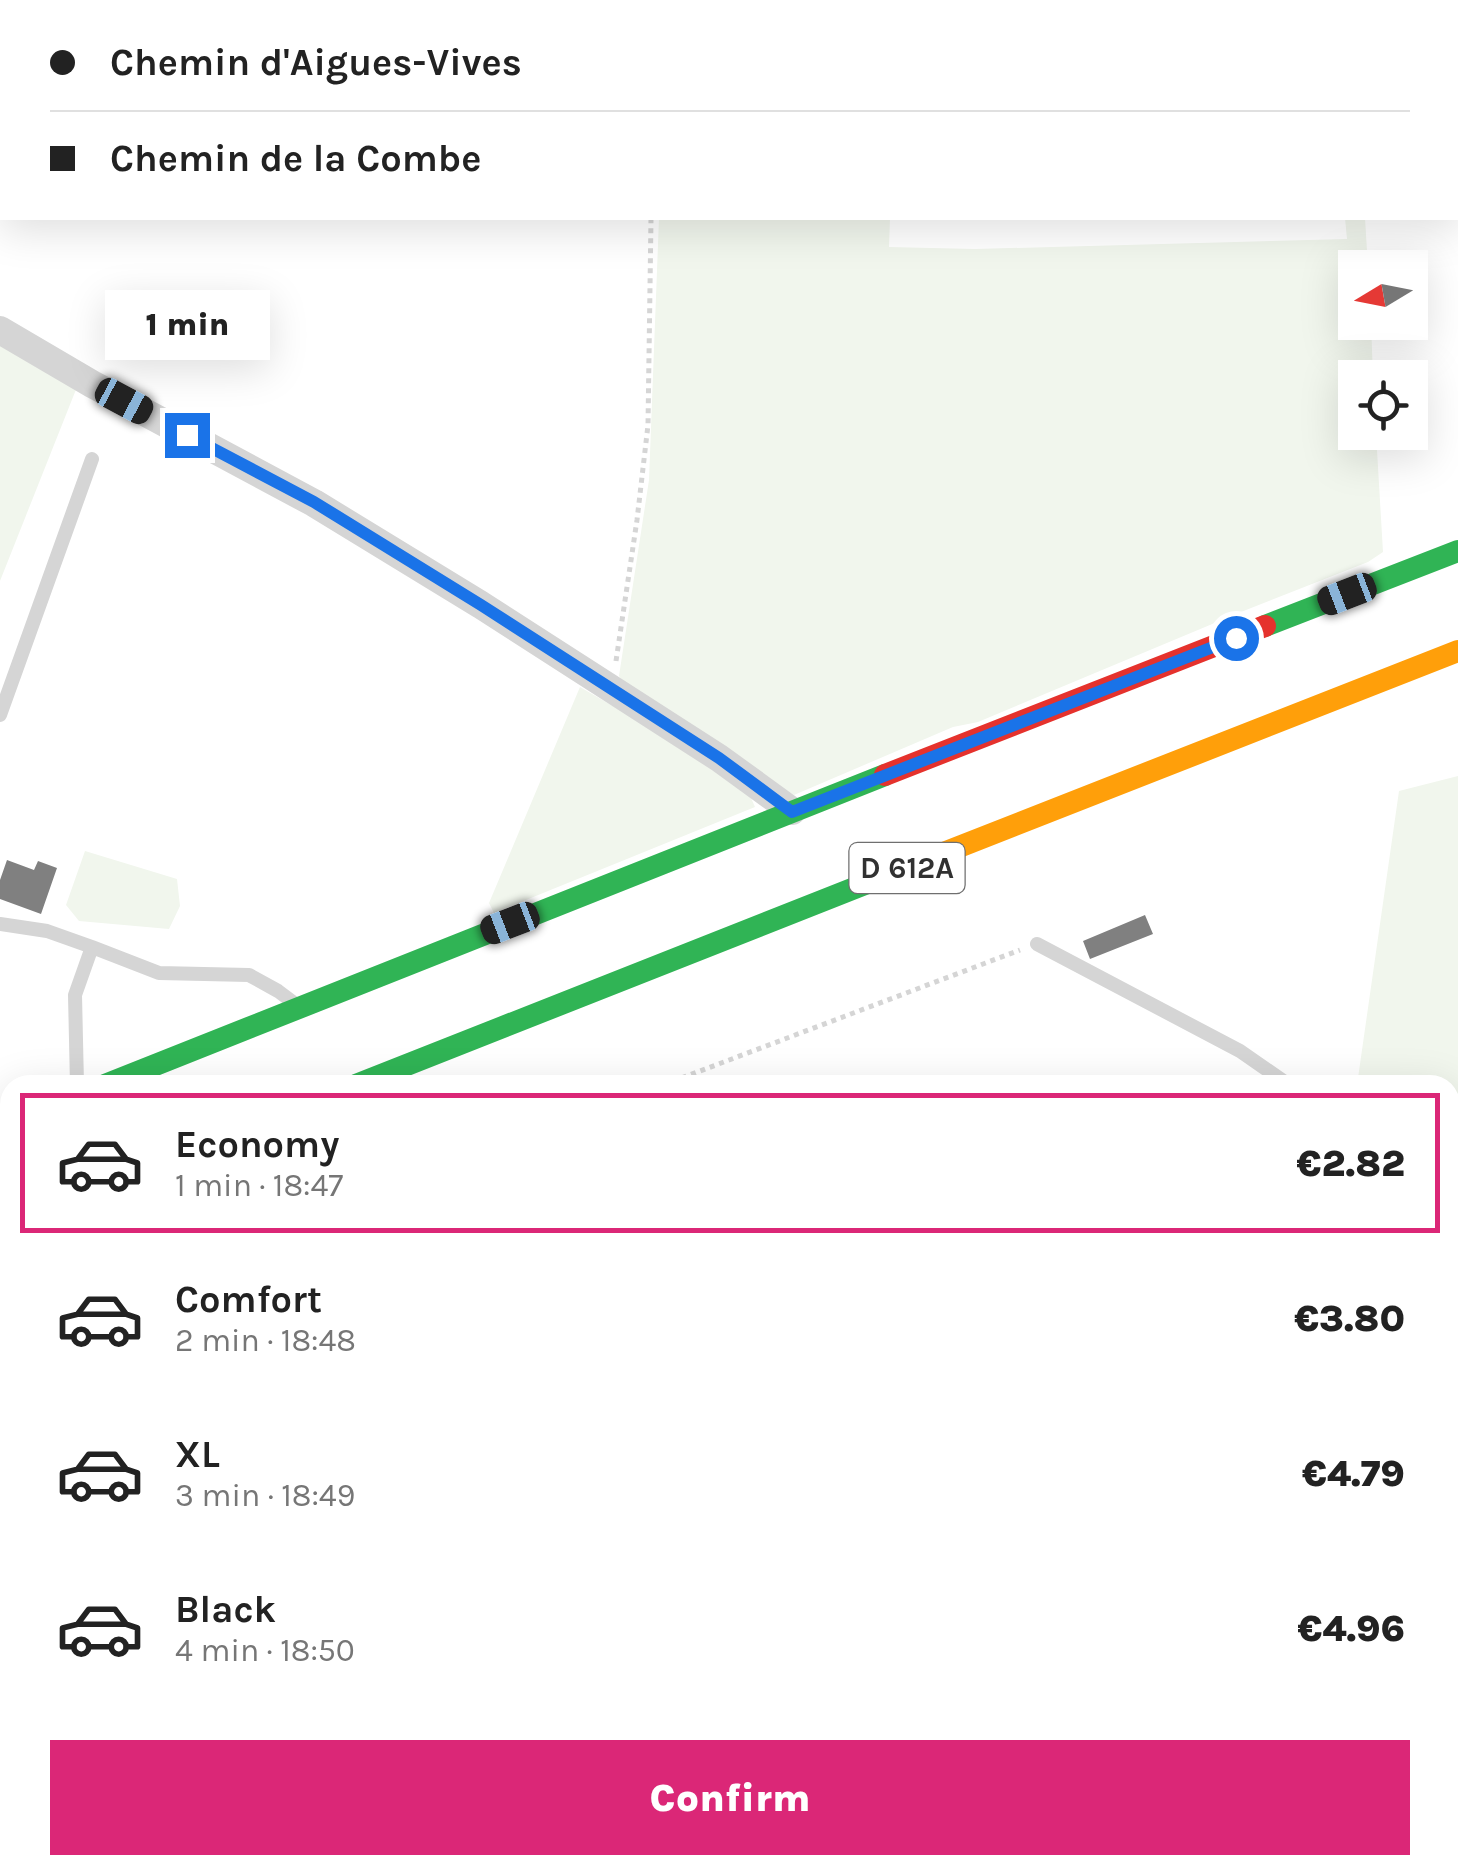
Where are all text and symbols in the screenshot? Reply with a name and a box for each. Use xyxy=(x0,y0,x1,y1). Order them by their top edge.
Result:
text: Chemin d'Aigues-Vives xyxy=(110,40,522,85)
text: Chemin de la Combe xyxy=(110,136,481,181)
north arrow xyxy=(1338,250,1428,340)
map controls xyxy=(1338,250,1428,450)
callout: 1 min xyxy=(104,290,270,360)
text: 1 min xyxy=(146,306,229,343)
button: locate xyxy=(1338,360,1428,450)
car xyxy=(90,374,158,428)
route end xyxy=(165,413,210,458)
car xyxy=(1314,569,1380,619)
route start xyxy=(1214,616,1259,661)
road number: D 612A xyxy=(850,843,964,893)
car xyxy=(477,898,543,948)
icon: car xyxy=(55,1118,145,1208)
text: Economy xyxy=(175,1122,339,1167)
text: €2.82 xyxy=(1297,1141,1405,1186)
text: 1 min · 18:47 xyxy=(175,1167,343,1204)
icon: car xyxy=(55,1273,145,1363)
text: Comfort xyxy=(175,1277,322,1322)
text: €3.80 xyxy=(1294,1296,1405,1341)
text: 2 min · 18:48 xyxy=(175,1322,356,1359)
icon: car xyxy=(55,1428,145,1518)
text: XL xyxy=(175,1432,220,1477)
text: €4.79 xyxy=(1302,1451,1405,1496)
text: 3 min · 18:49 xyxy=(175,1477,355,1514)
icon: car xyxy=(55,1583,145,1673)
text: Black xyxy=(175,1587,276,1632)
text: €4.96 xyxy=(1298,1606,1405,1651)
text: 4 min · 18:50 xyxy=(175,1632,355,1669)
button: Confirm xyxy=(50,1740,1410,1855)

